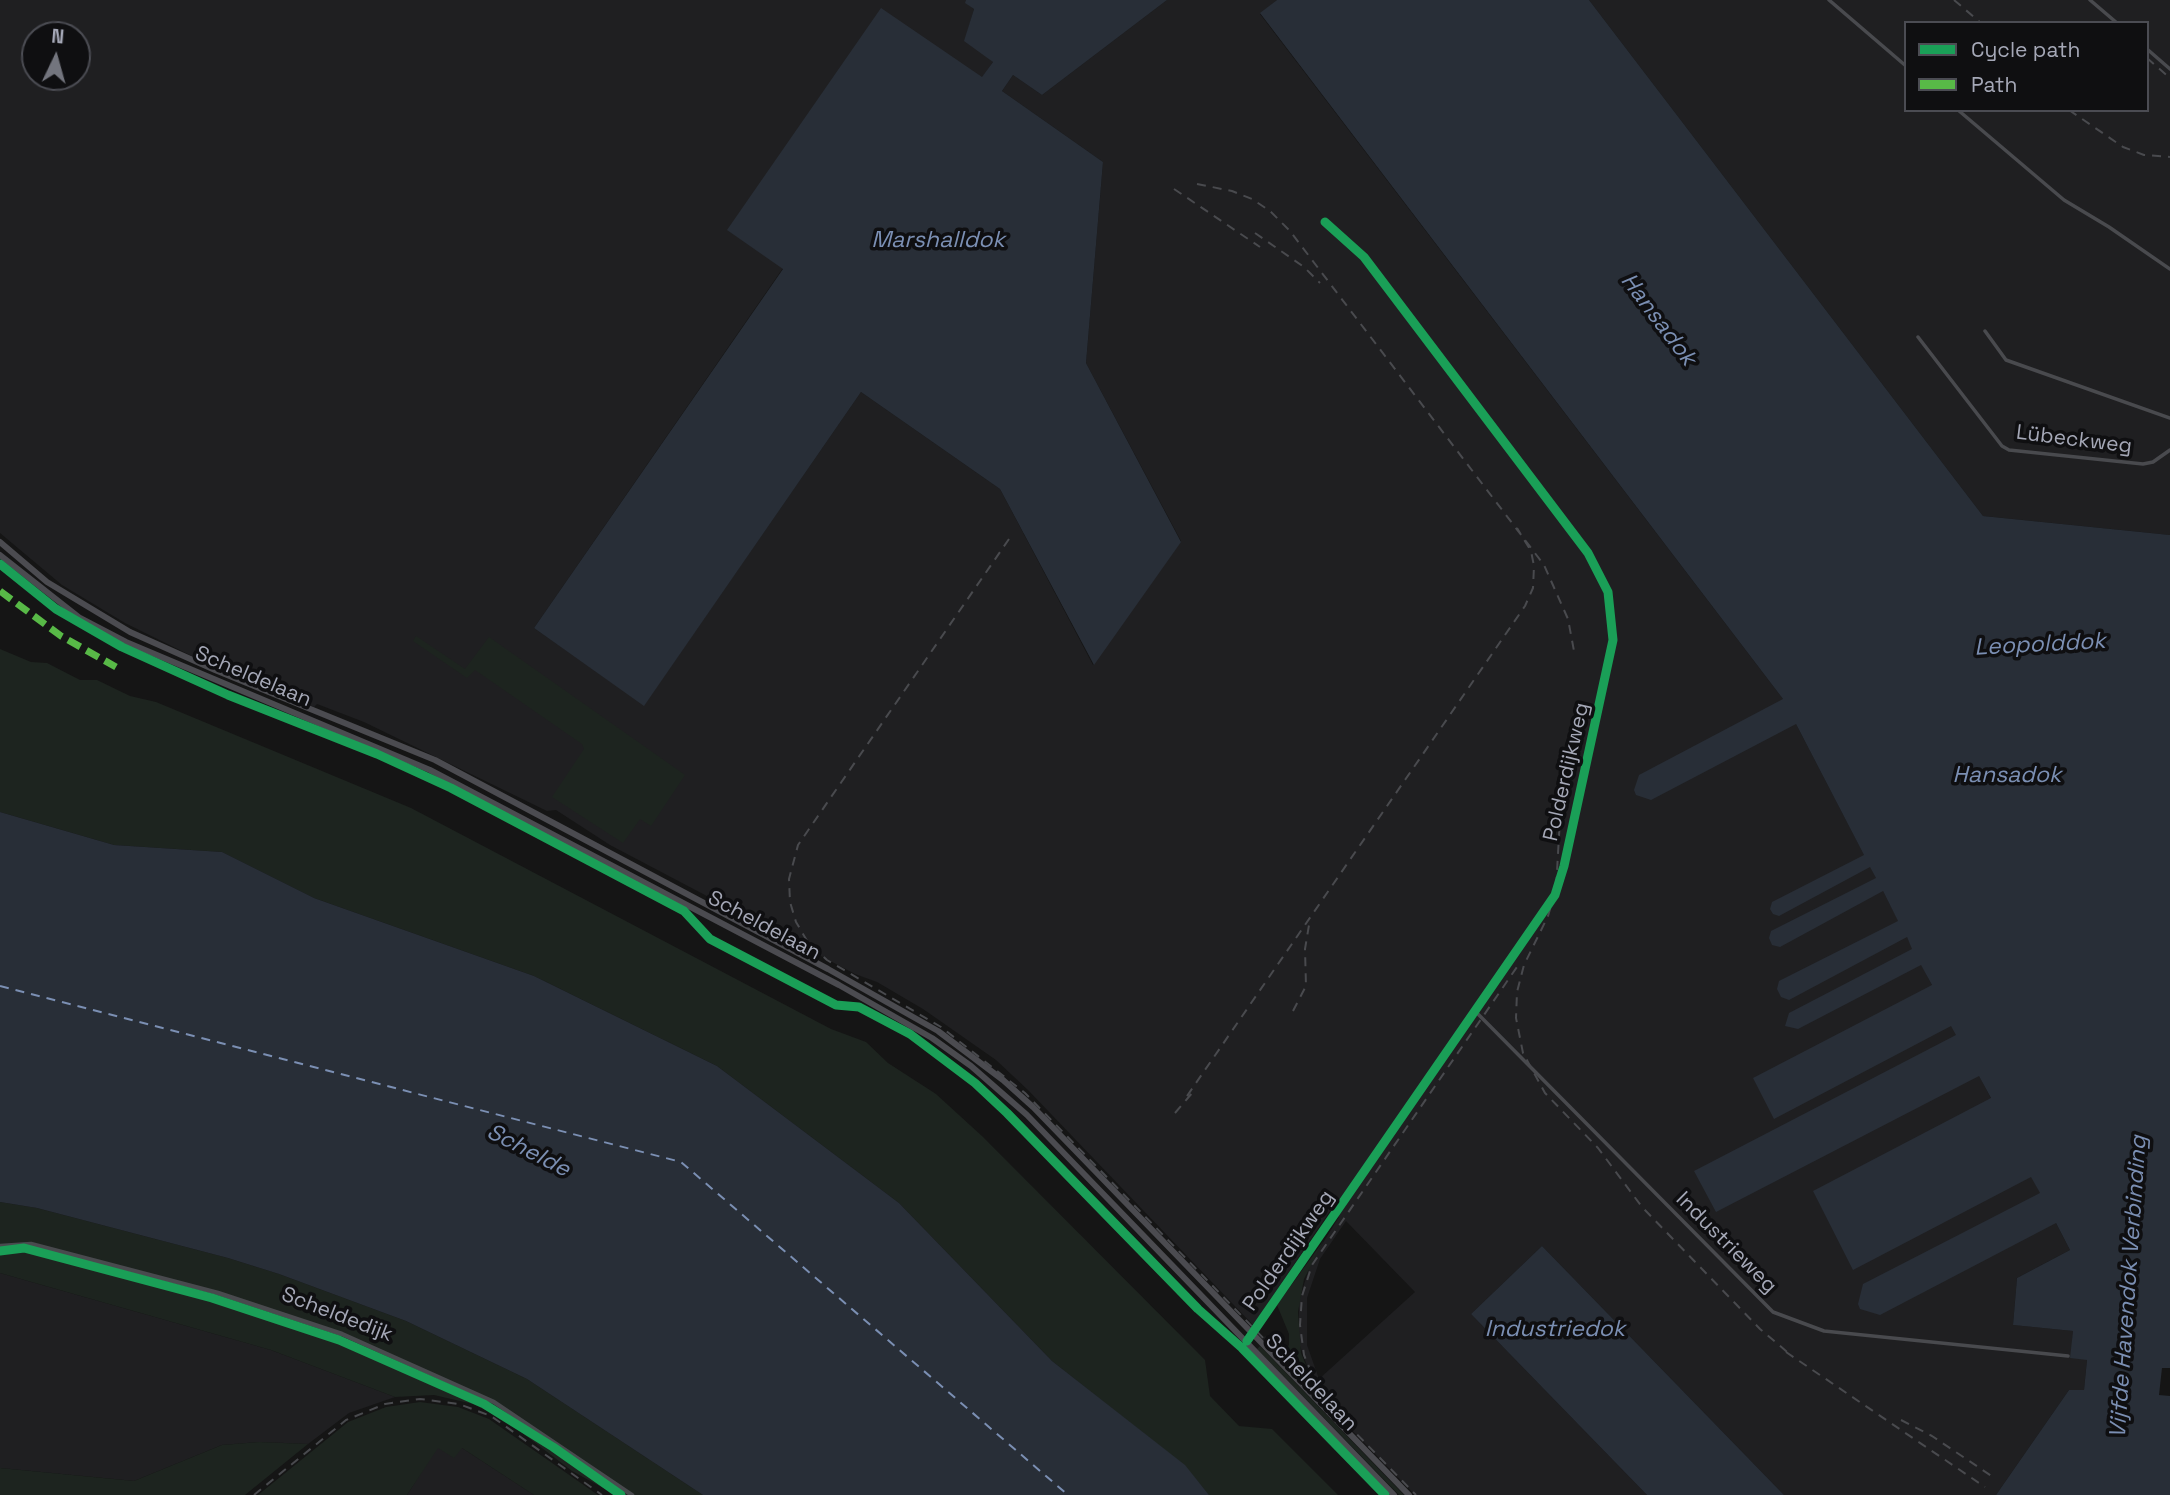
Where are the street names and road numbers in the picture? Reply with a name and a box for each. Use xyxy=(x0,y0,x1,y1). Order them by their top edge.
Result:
street label: Lübeckweg xyxy=(2015,420,2133,460)
street label: Scheldelaan xyxy=(191,641,315,713)
street label: Polderdijkweg xyxy=(1539,700,1595,844)
street label: Scheldelaan xyxy=(703,886,825,966)
street label: Polderdijkweg xyxy=(1238,1186,1340,1316)
street label: Industrieweg xyxy=(1670,1187,1782,1299)
street label: Scheldedijk xyxy=(278,1282,396,1348)
street label: Scheldelaan xyxy=(1259,1329,1363,1437)

